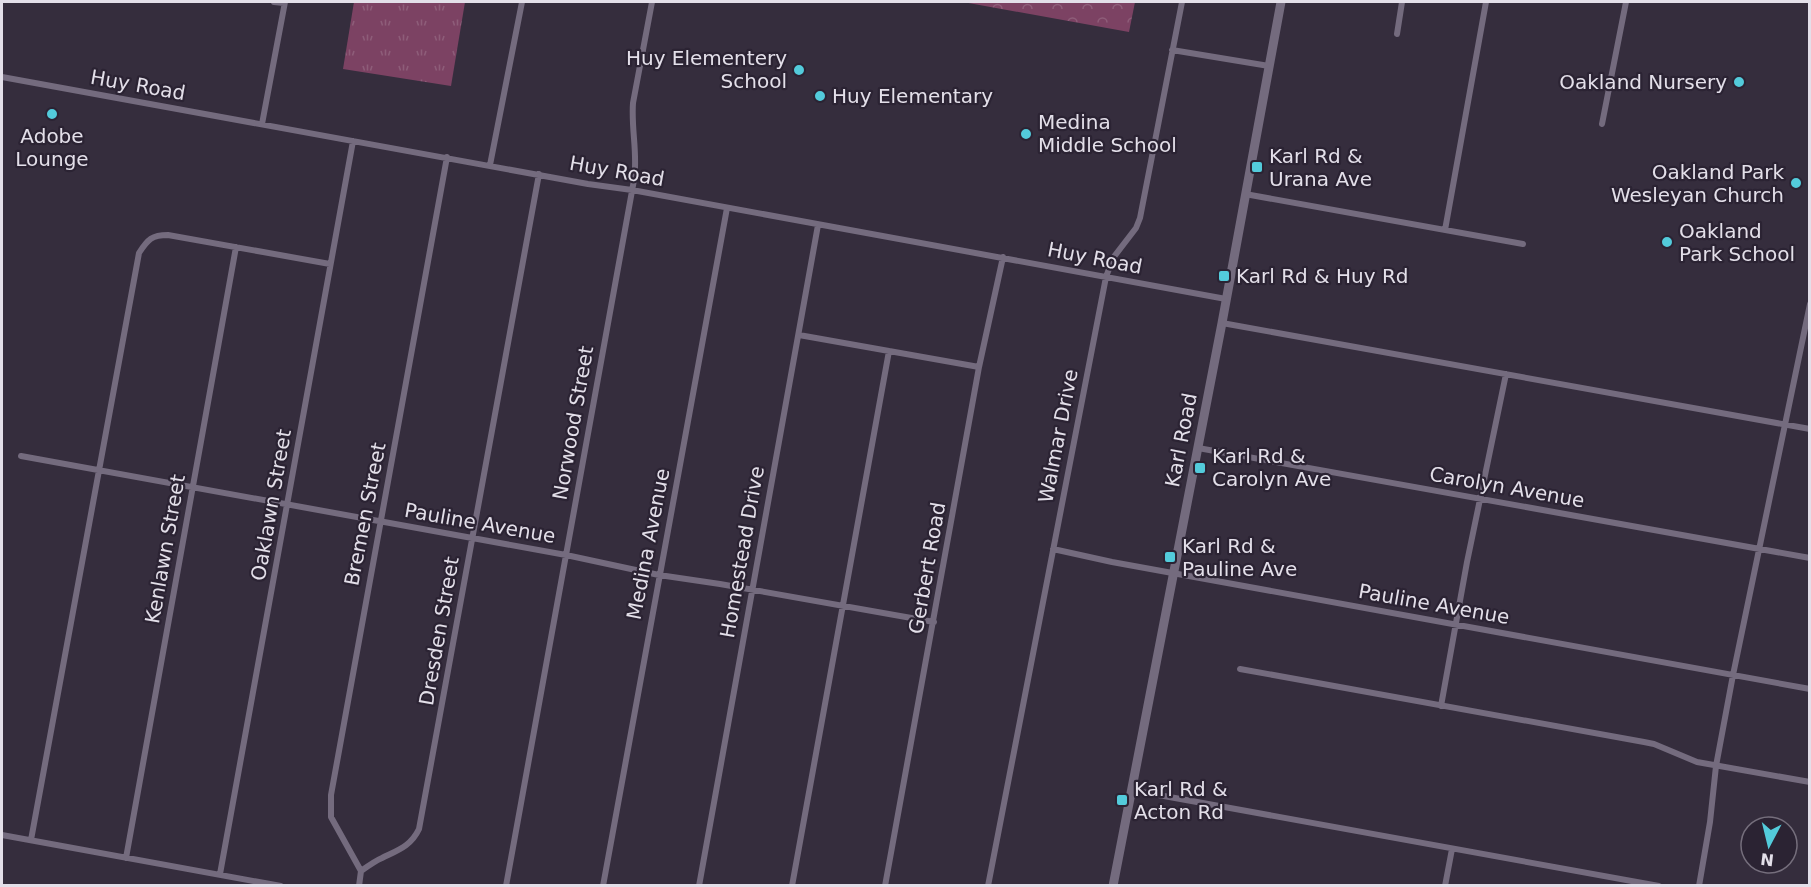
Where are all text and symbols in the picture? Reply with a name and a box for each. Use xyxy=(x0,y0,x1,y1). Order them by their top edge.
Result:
place label: Huy Elementery School xyxy=(626,46,787,93)
marker: Huy Elementery School xyxy=(792,63,806,77)
street label: Huy Road xyxy=(89,65,187,105)
place label: Oakland Nursery xyxy=(1559,70,1727,94)
marker: Oakland Nursery xyxy=(1732,75,1746,89)
place label: Huy Elementary xyxy=(832,84,993,108)
marker: Huy Elementary xyxy=(813,89,827,103)
marker: Adobe Lounge xyxy=(45,107,59,121)
place label: Medina Middle School xyxy=(1038,110,1177,157)
place label: Adobe Lounge xyxy=(15,124,89,171)
marker: Medina Middle School xyxy=(1019,127,1033,141)
place label: Karl Rd & Urana Ave xyxy=(1269,144,1372,191)
street label: Huy Road xyxy=(568,151,666,191)
marker: Karl Rd & Urana Ave xyxy=(1250,160,1264,174)
place label: Oakland Park Wesleyan Church xyxy=(1611,160,1784,207)
marker: Oakland Park Wesleyan Church xyxy=(1789,176,1803,190)
place label: Oakland Park School xyxy=(1679,219,1795,266)
marker: Oakland Park School xyxy=(1660,235,1674,249)
street label: Huy Road xyxy=(1046,237,1144,279)
place label: Karl Rd & Huy Rd xyxy=(1236,264,1409,288)
marker: Karl Rd & Huy Rd xyxy=(1217,269,1231,283)
street label: Norwood Street xyxy=(548,344,598,502)
street label: Walmar Drive xyxy=(1033,367,1083,505)
street label: Karl Road xyxy=(1160,391,1202,489)
street label: Oaklawn Street xyxy=(246,427,296,583)
street label: Bremen Street xyxy=(339,440,391,588)
place label: Karl Rd & Carolyn Ave xyxy=(1212,444,1331,491)
marker: Karl Rd & Carolyn Ave xyxy=(1193,461,1207,475)
street label: Carolyn Avenue xyxy=(1428,462,1586,512)
street label: Homestead Drive xyxy=(715,464,769,640)
street label: Medina Avenue xyxy=(622,466,674,622)
street label: Kenlawn Street xyxy=(140,472,190,625)
street label: Pauline Avenue xyxy=(403,498,557,548)
street label: Gerbert Road xyxy=(904,500,950,636)
place label: Karl Rd & Pauline Ave xyxy=(1182,534,1297,581)
marker: Karl Rd & Pauline Ave xyxy=(1163,550,1177,564)
street label: Dresden Street xyxy=(414,555,464,707)
street label: Pauline Avenue xyxy=(1357,579,1511,629)
place label: Karl Rd & Acton Rd xyxy=(1134,777,1228,824)
marker: Karl Rd & Acton Rd xyxy=(1115,793,1129,807)
north arrow xyxy=(1739,815,1799,875)
text: N xyxy=(1759,849,1775,870)

